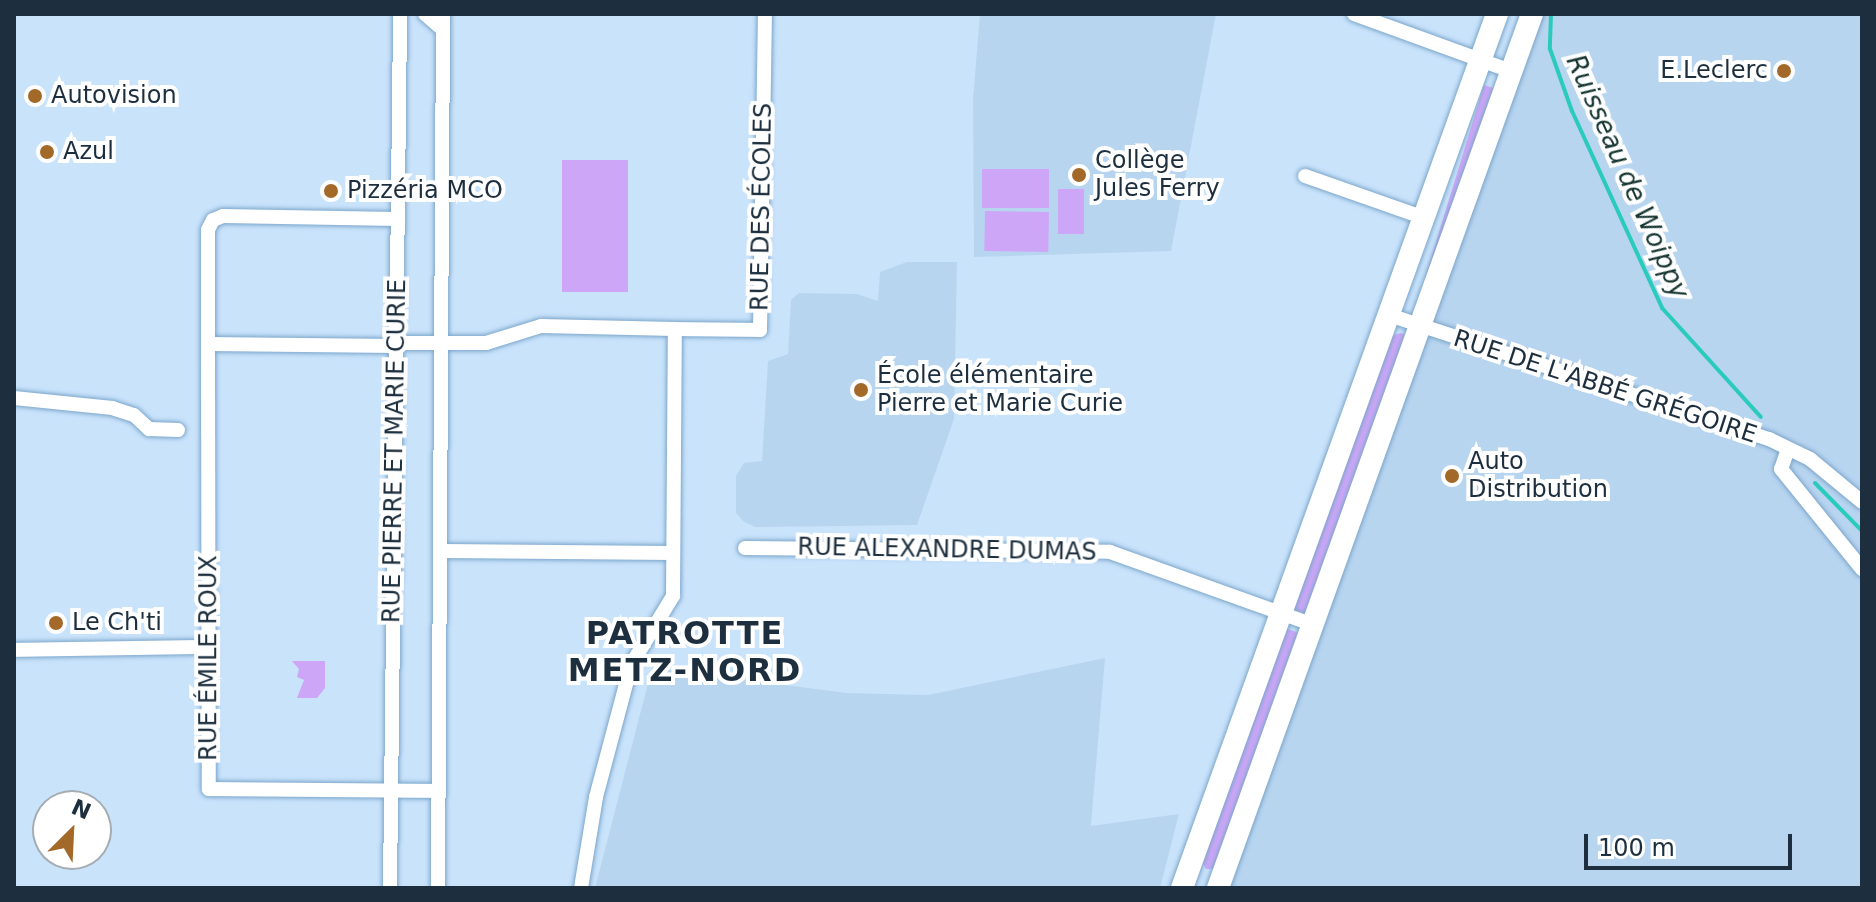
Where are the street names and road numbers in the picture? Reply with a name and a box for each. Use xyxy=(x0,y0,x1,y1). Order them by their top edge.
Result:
street label: RUE DES ÉCOLES xyxy=(746,103,778,311)
street label: RUE PIERRE ET MARIE CURIE xyxy=(378,279,412,623)
street label: RUE DE L'ABBÉ GRÉGOIRE xyxy=(1450,324,1760,450)
street label: RUE ALEXANDRE DUMAS xyxy=(797,533,1097,567)
street label: RUE ÉMILE ROUX xyxy=(195,555,223,761)

